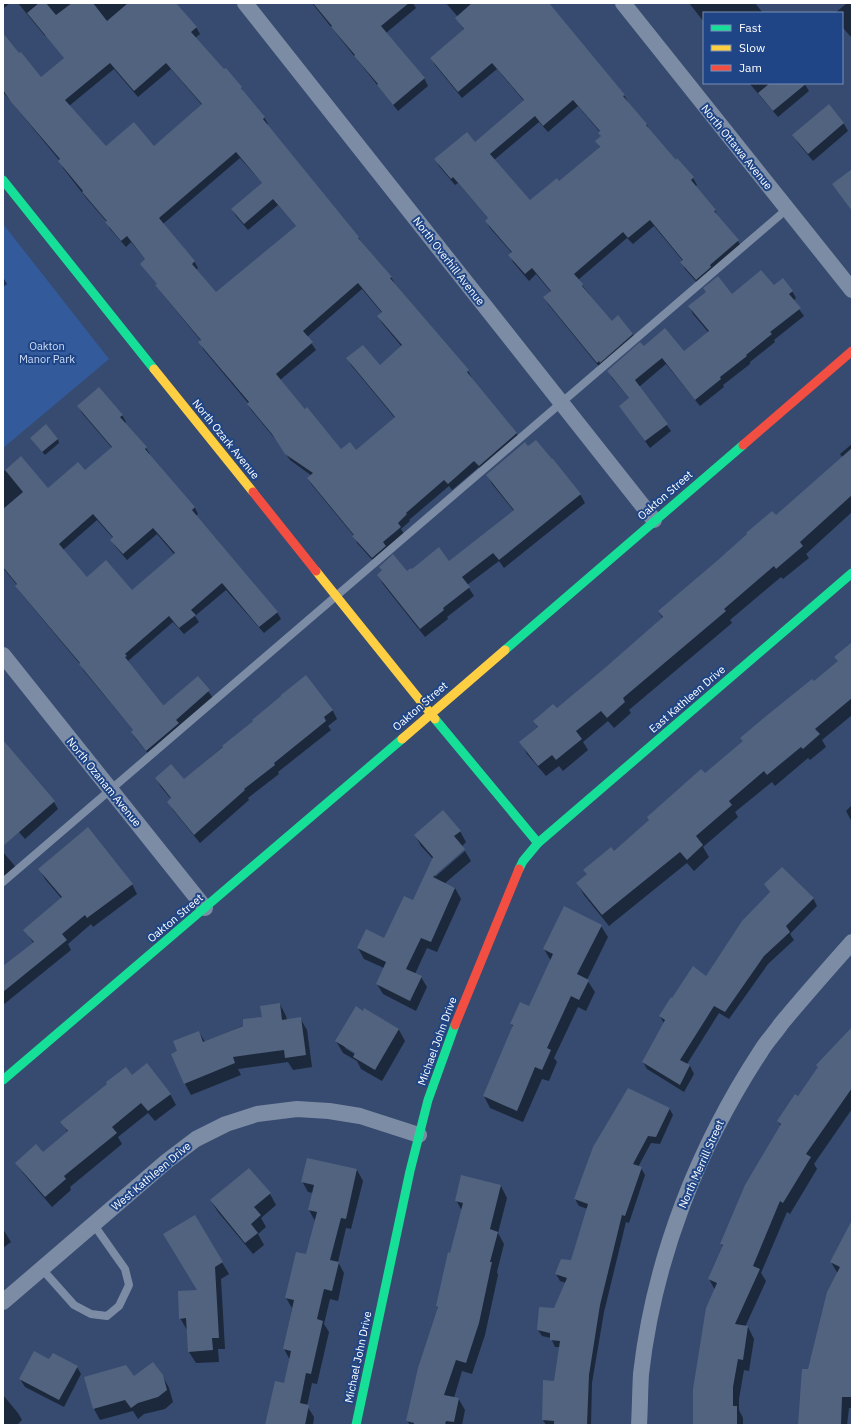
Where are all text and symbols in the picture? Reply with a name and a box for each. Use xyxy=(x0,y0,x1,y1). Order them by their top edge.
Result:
legend xyxy=(703,12,843,84)
text: Fast xyxy=(739,20,762,35)
text: Slow xyxy=(739,40,765,55)
text: Jam xyxy=(739,60,762,75)
street label: North Ottawa Avenue xyxy=(698,102,776,192)
street label: North Overhill Avenue xyxy=(410,214,488,308)
park label: Oakton Manor Park xyxy=(19,339,75,366)
street label: North Ozark Avenue xyxy=(190,396,262,482)
street label: Oakton Street xyxy=(635,467,695,523)
street label: East Kathleen Drive xyxy=(646,662,728,736)
street label: Oakton Street xyxy=(390,678,450,734)
street label: North Ozanam Avenue xyxy=(64,735,144,829)
street label: Oakton Street xyxy=(144,891,206,945)
street label: Michael John Drive xyxy=(414,995,460,1087)
street label: North Merrill Street xyxy=(675,1118,727,1210)
street label: West Kathleen Drive xyxy=(108,1139,194,1213)
street label: Michael John Drive xyxy=(341,1310,375,1404)

